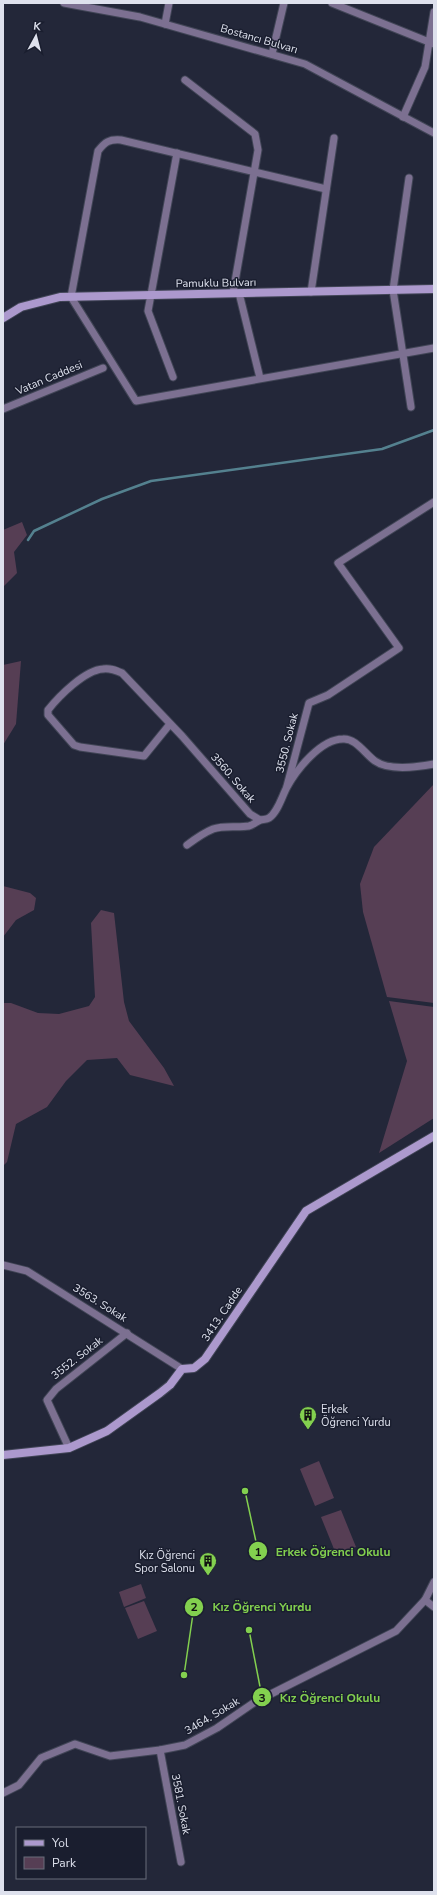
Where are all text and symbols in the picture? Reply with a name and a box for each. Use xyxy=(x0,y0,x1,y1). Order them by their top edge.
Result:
north arrow xyxy=(16,16,56,56)
text: K xyxy=(33,19,42,35)
street label: Bostancı Bulvarı xyxy=(219,21,299,57)
street label: Pamuklu Bulvarı xyxy=(176,275,256,291)
street label: Vatan Caddesi xyxy=(12,357,85,399)
street label: 3550. Sokak xyxy=(272,711,302,775)
street label: 3560. Sokak xyxy=(207,750,259,806)
street label: 3563. Sokak xyxy=(70,1280,130,1326)
street label: 3413. Cadde xyxy=(198,1283,246,1345)
street label: 3552. Sokak xyxy=(48,1333,106,1383)
place label: Erkek Öğrenci Yurdu xyxy=(321,1402,391,1430)
building icon: Erkek Öğrenci Yurdu xyxy=(298,1405,318,1430)
callout: Erkek Öğrenci Okulu xyxy=(248,1539,398,1563)
text: 1 xyxy=(254,1544,262,1560)
text: Erkek Öğrenci Okulu xyxy=(276,1544,390,1560)
place label: Kız Öğrenci Spor Salonu xyxy=(135,1548,195,1576)
building icon: Kız Öğrenci Spor Salonu xyxy=(198,1551,218,1576)
callout: Kız Öğrenci Yurdu xyxy=(184,1595,319,1619)
text: 2 xyxy=(190,1599,198,1615)
text: Kız Öğrenci Yurdu xyxy=(213,1599,312,1615)
callout: Kız Öğrenci Okulu xyxy=(252,1685,388,1709)
text: 3 xyxy=(258,1690,266,1706)
text: Kız Öğrenci Okulu xyxy=(280,1690,380,1706)
street label: 3464. Sokak xyxy=(182,1694,243,1738)
street label: 3581. Sokak xyxy=(168,1772,194,1836)
legend xyxy=(16,1827,146,1879)
text: Yol xyxy=(51,1835,69,1851)
text: Park xyxy=(52,1855,77,1871)

